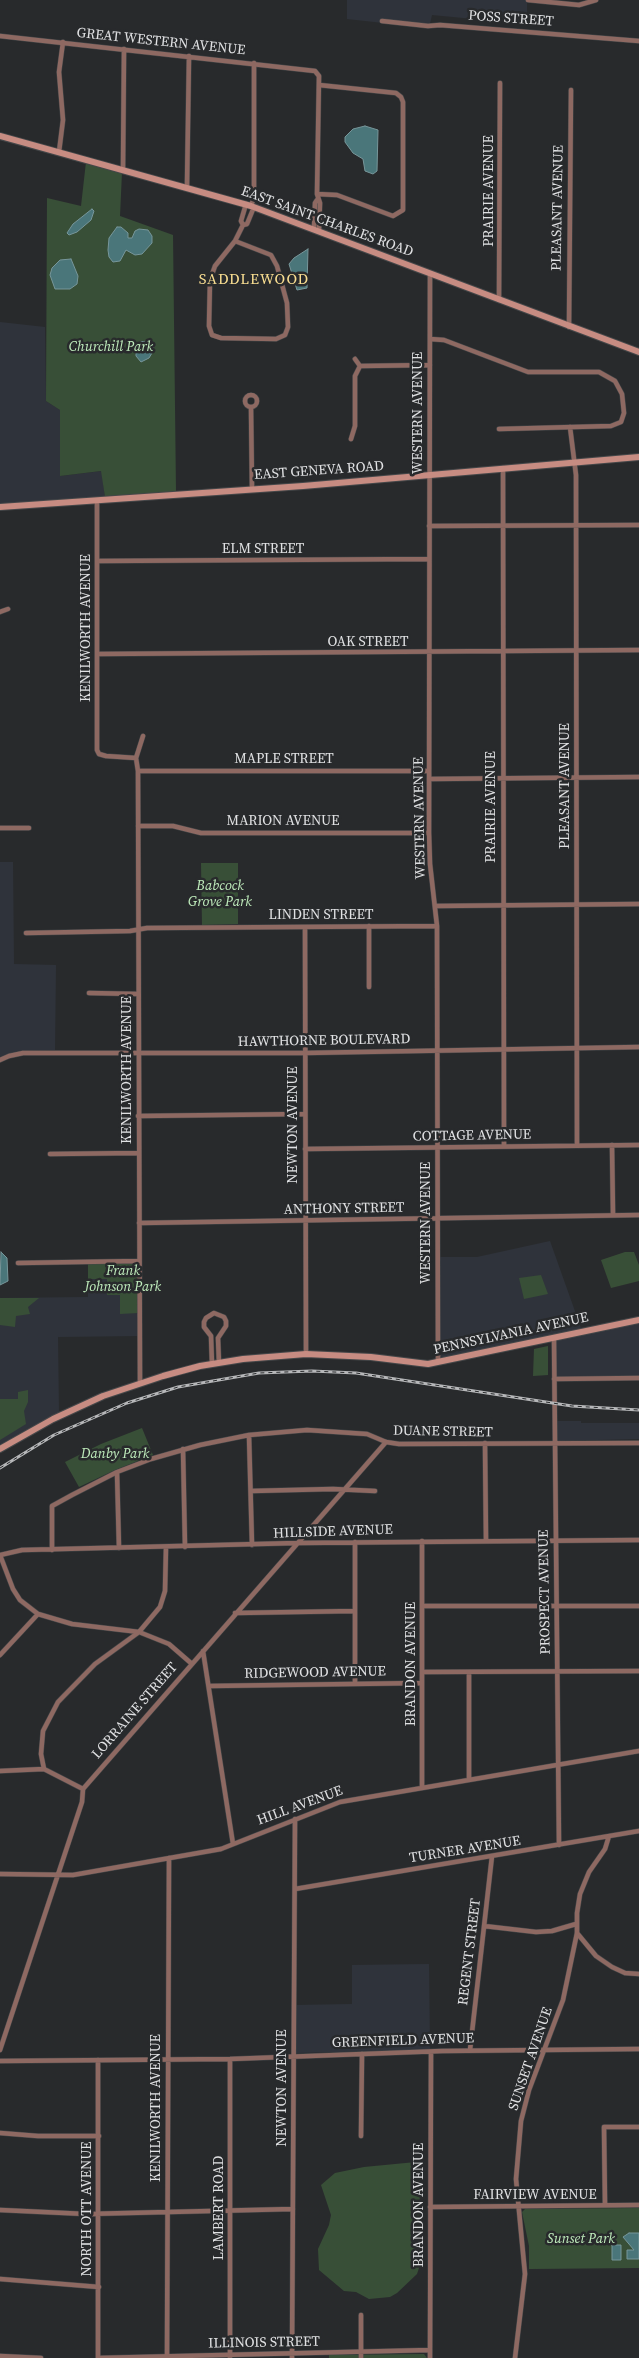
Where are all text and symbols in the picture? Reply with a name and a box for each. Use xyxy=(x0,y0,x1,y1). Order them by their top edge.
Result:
street label: POSS STREET xyxy=(468,8,554,30)
street label: GREAT WESTERN AVENUE xyxy=(76,25,246,59)
street label: PRAIRIE AVENUE xyxy=(481,135,497,247)
street label: PLEASANT AVENUE xyxy=(549,145,567,271)
street label: EAST SAINT CHARLES ROAD xyxy=(239,183,415,261)
district label: SADDLEWOOD xyxy=(197,271,311,289)
park label: Churchill Park xyxy=(69,339,153,355)
street label: WESTERN AVENUE xyxy=(410,352,426,474)
street label: EAST GENEVA ROAD xyxy=(253,458,385,484)
street label: ELM STREET xyxy=(222,541,304,557)
street label: KENILWORTH AVENUE xyxy=(78,554,94,702)
street label: OAK STREET xyxy=(327,634,409,650)
street label: PLEASANT AVENUE xyxy=(557,723,573,849)
street label: MAPLE STREET xyxy=(234,751,334,767)
street label: PRAIRIE AVENUE xyxy=(483,751,499,863)
street label: WESTERN AVENUE xyxy=(411,757,429,879)
street label: MARION AVENUE xyxy=(227,813,339,829)
park label: Babcock Grove Park xyxy=(188,878,252,910)
street label: LINDEN STREET xyxy=(269,907,373,923)
street label: KENILWORTH AVENUE xyxy=(119,996,135,1144)
street label: HAWTHORNE BOULEVARD xyxy=(238,1031,410,1051)
street label: NEWTON AVENUE xyxy=(285,1066,301,1184)
street label: COTTAGE AVENUE xyxy=(413,1127,531,1145)
street label: WESTERN AVENUE xyxy=(418,1162,434,1284)
street label: ANTHONY STREET xyxy=(284,1200,404,1218)
park label: Frank Johnson Park xyxy=(85,1263,161,1295)
street label: PENNSYLVANIA AVENUE xyxy=(432,1309,590,1359)
street label: DUANE STREET xyxy=(393,1423,493,1441)
park label: Danby Park xyxy=(81,1446,149,1462)
street label: HILLSIDE AVENUE xyxy=(273,1522,393,1542)
street label: PROSPECT AVENUE xyxy=(536,1529,554,1655)
street label: BRANDON AVENUE xyxy=(403,1602,419,1726)
street label: LORRAINE STREET xyxy=(89,1659,181,1763)
street label: RIDGEWOOD AVENUE xyxy=(244,1663,386,1683)
street label: HILL AVENUE xyxy=(255,1783,345,1829)
street label: TURNER AVENUE xyxy=(408,1833,522,1867)
street label: REGENT STREET xyxy=(455,1898,485,2006)
street label: SUNSET AVENUE xyxy=(505,2005,557,2113)
street label: NEWTON AVENUE xyxy=(274,2029,290,2147)
street label: GREENFIELD AVENUE xyxy=(332,2030,474,2052)
street label: KENILWORTH AVENUE xyxy=(148,2034,164,2182)
street label: NORTH OTT AVENUE xyxy=(79,2141,95,2277)
street label: BRANDON AVENUE xyxy=(411,2143,427,2267)
street label: LAMBERT ROAD xyxy=(211,2156,227,2260)
street label: FAIRVIEW AVENUE xyxy=(473,2187,597,2203)
park label: Sunset Park xyxy=(547,2231,615,2247)
street label: ILLINOIS STREET xyxy=(208,2334,320,2352)

